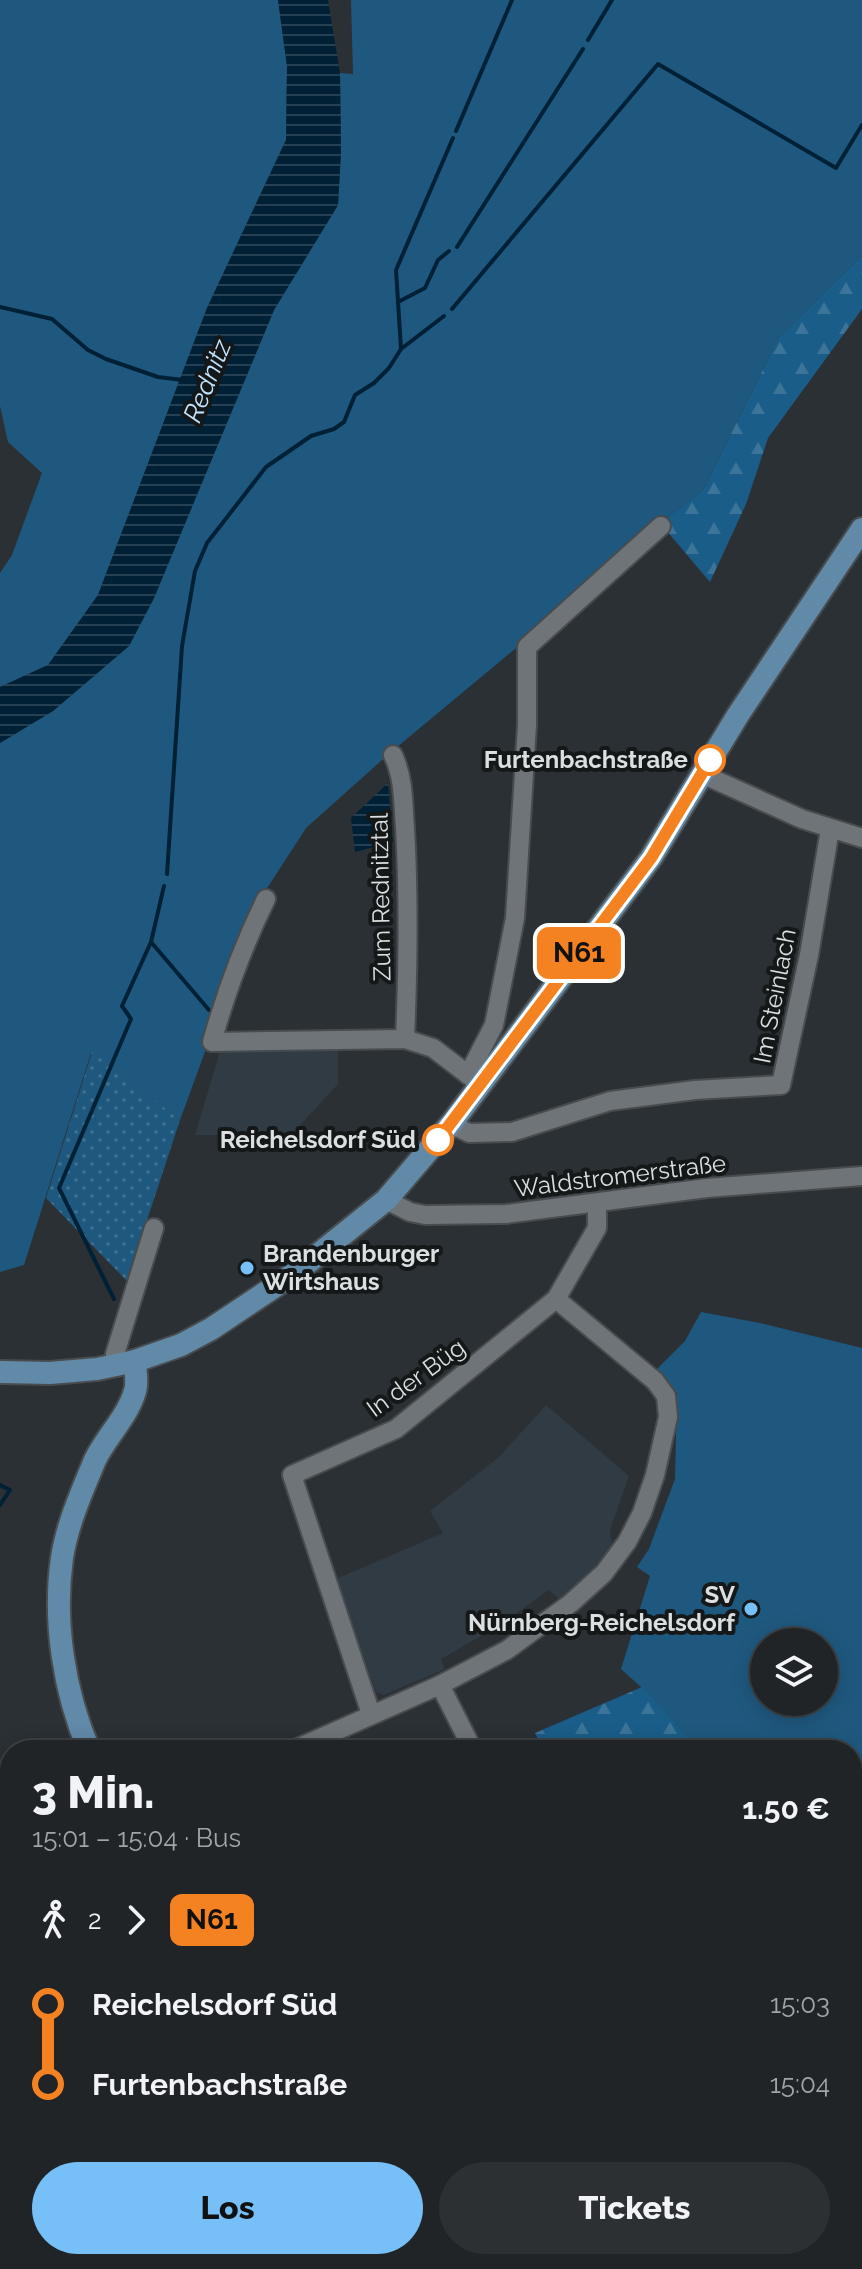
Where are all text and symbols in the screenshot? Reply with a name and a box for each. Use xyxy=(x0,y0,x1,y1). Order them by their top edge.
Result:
water label: Rednitz xyxy=(177,335,237,426)
place label: Furtenbachstraße xyxy=(484,745,688,774)
marker: Furtenbachstraße xyxy=(695,745,725,775)
street label: Zum Rednitztal xyxy=(365,812,396,981)
street label: Im Steinlach xyxy=(747,926,802,1066)
line badge: N61 xyxy=(533,927,625,979)
text: N61 xyxy=(553,936,605,969)
place label: Reichelsdorf Süd xyxy=(220,1125,416,1154)
marker: Reichelsdorf Süd xyxy=(423,1125,453,1155)
street label: Waldstromerstraße xyxy=(512,1148,728,1203)
place label: Brandenburger Wirtshaus xyxy=(263,1239,439,1296)
marker: Brandenburger Wirtshaus xyxy=(238,1259,256,1277)
street label: In der Büg xyxy=(361,1332,470,1423)
place label: SV Nürnberg-Reichelsdorf xyxy=(468,1580,736,1637)
marker: SV Nürnberg-Reichelsdorf xyxy=(742,1600,760,1618)
map controls xyxy=(750,1628,838,1716)
button: layers xyxy=(750,1628,838,1716)
text: 3 Min. xyxy=(32,1767,154,1818)
text: 1.50 € xyxy=(742,1791,830,1826)
text: 15:01 – 15:04 · Bus xyxy=(32,1823,241,1853)
icon: walk xyxy=(32,1898,76,1942)
icon: forward xyxy=(114,1898,158,1942)
text: N61 xyxy=(186,1903,238,1936)
text: 2 xyxy=(88,1905,102,1935)
text: Reichelsdorf Süd xyxy=(92,1987,337,2022)
text: 15:03 xyxy=(770,1989,830,2019)
text: Furtenbachstraße xyxy=(92,2067,347,2102)
text: 15:04 xyxy=(770,2069,830,2099)
button: Los xyxy=(32,2162,423,2254)
button: Tickets xyxy=(439,2162,830,2254)

